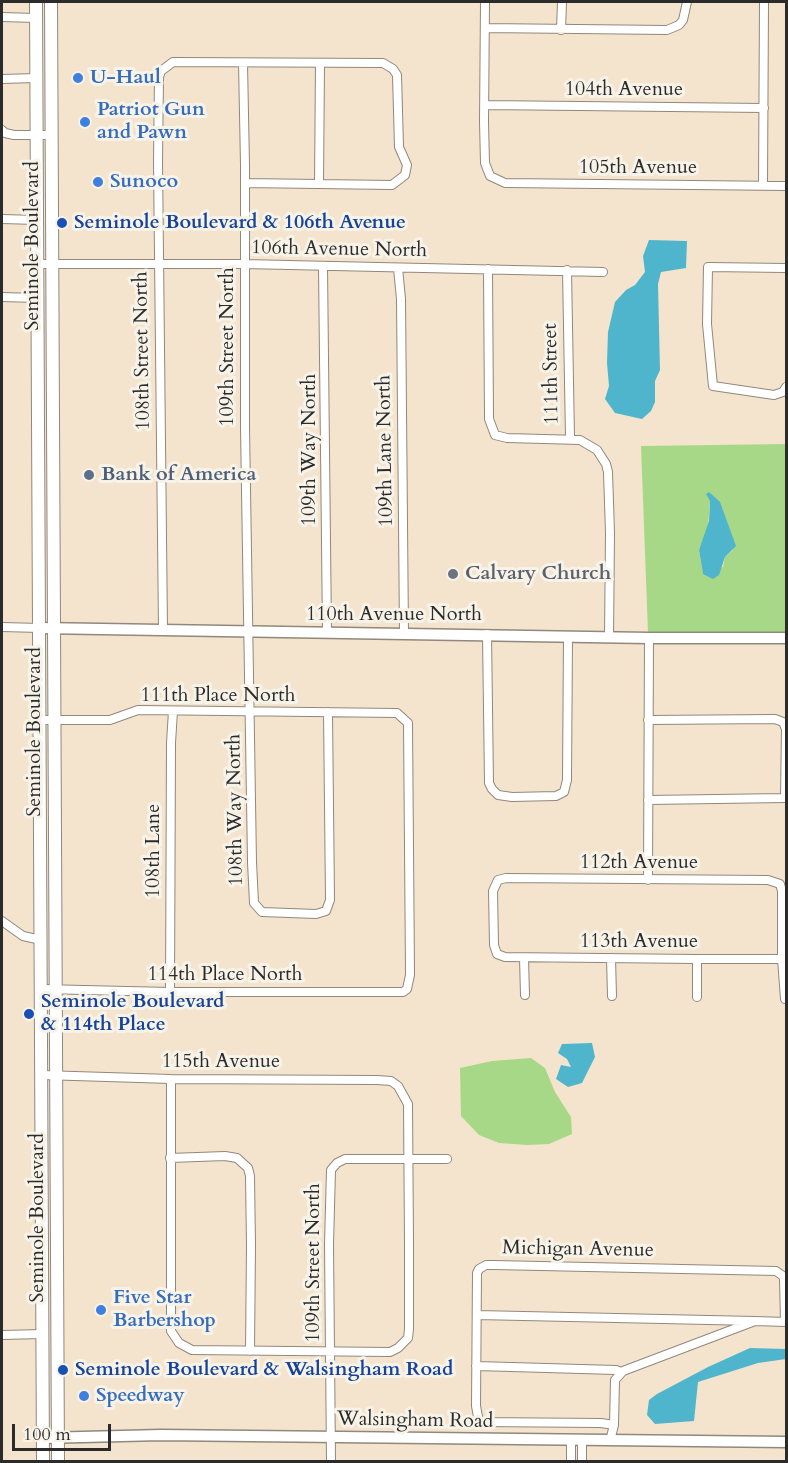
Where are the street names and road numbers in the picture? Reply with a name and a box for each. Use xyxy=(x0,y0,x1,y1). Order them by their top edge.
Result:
street label: 104th Avenue xyxy=(565,78,683,102)
street label: 105th Avenue xyxy=(579,156,697,180)
street label: Seminole Boulevard xyxy=(21,161,45,331)
street label: 106th Avenue North xyxy=(251,236,427,264)
street label: 109th Street North xyxy=(216,267,240,427)
street label: 108th Street North xyxy=(130,271,156,431)
street label: 111th Street xyxy=(539,323,565,425)
street label: 109th Way North xyxy=(298,374,322,526)
street label: 109th Lane North xyxy=(373,375,399,527)
street label: 110th Avenue North xyxy=(306,603,482,627)
street label: Seminole Boulevard xyxy=(23,647,47,817)
street label: 111th Place North xyxy=(141,684,295,708)
street label: 108th Way North xyxy=(223,734,249,886)
street label: 108th Lane xyxy=(142,804,166,898)
street label: 112th Avenue xyxy=(580,851,698,875)
street label: 113th Avenue xyxy=(580,930,698,954)
street label: 114th Place North xyxy=(148,963,302,987)
street label: 115th Avenue xyxy=(162,1050,280,1074)
street label: Seminole Boulevard xyxy=(26,1133,50,1303)
street label: 109th Street North xyxy=(302,1183,326,1343)
street label: Michigan Avenue xyxy=(502,1237,654,1263)
street label: Walsingham Road xyxy=(337,1408,493,1434)

